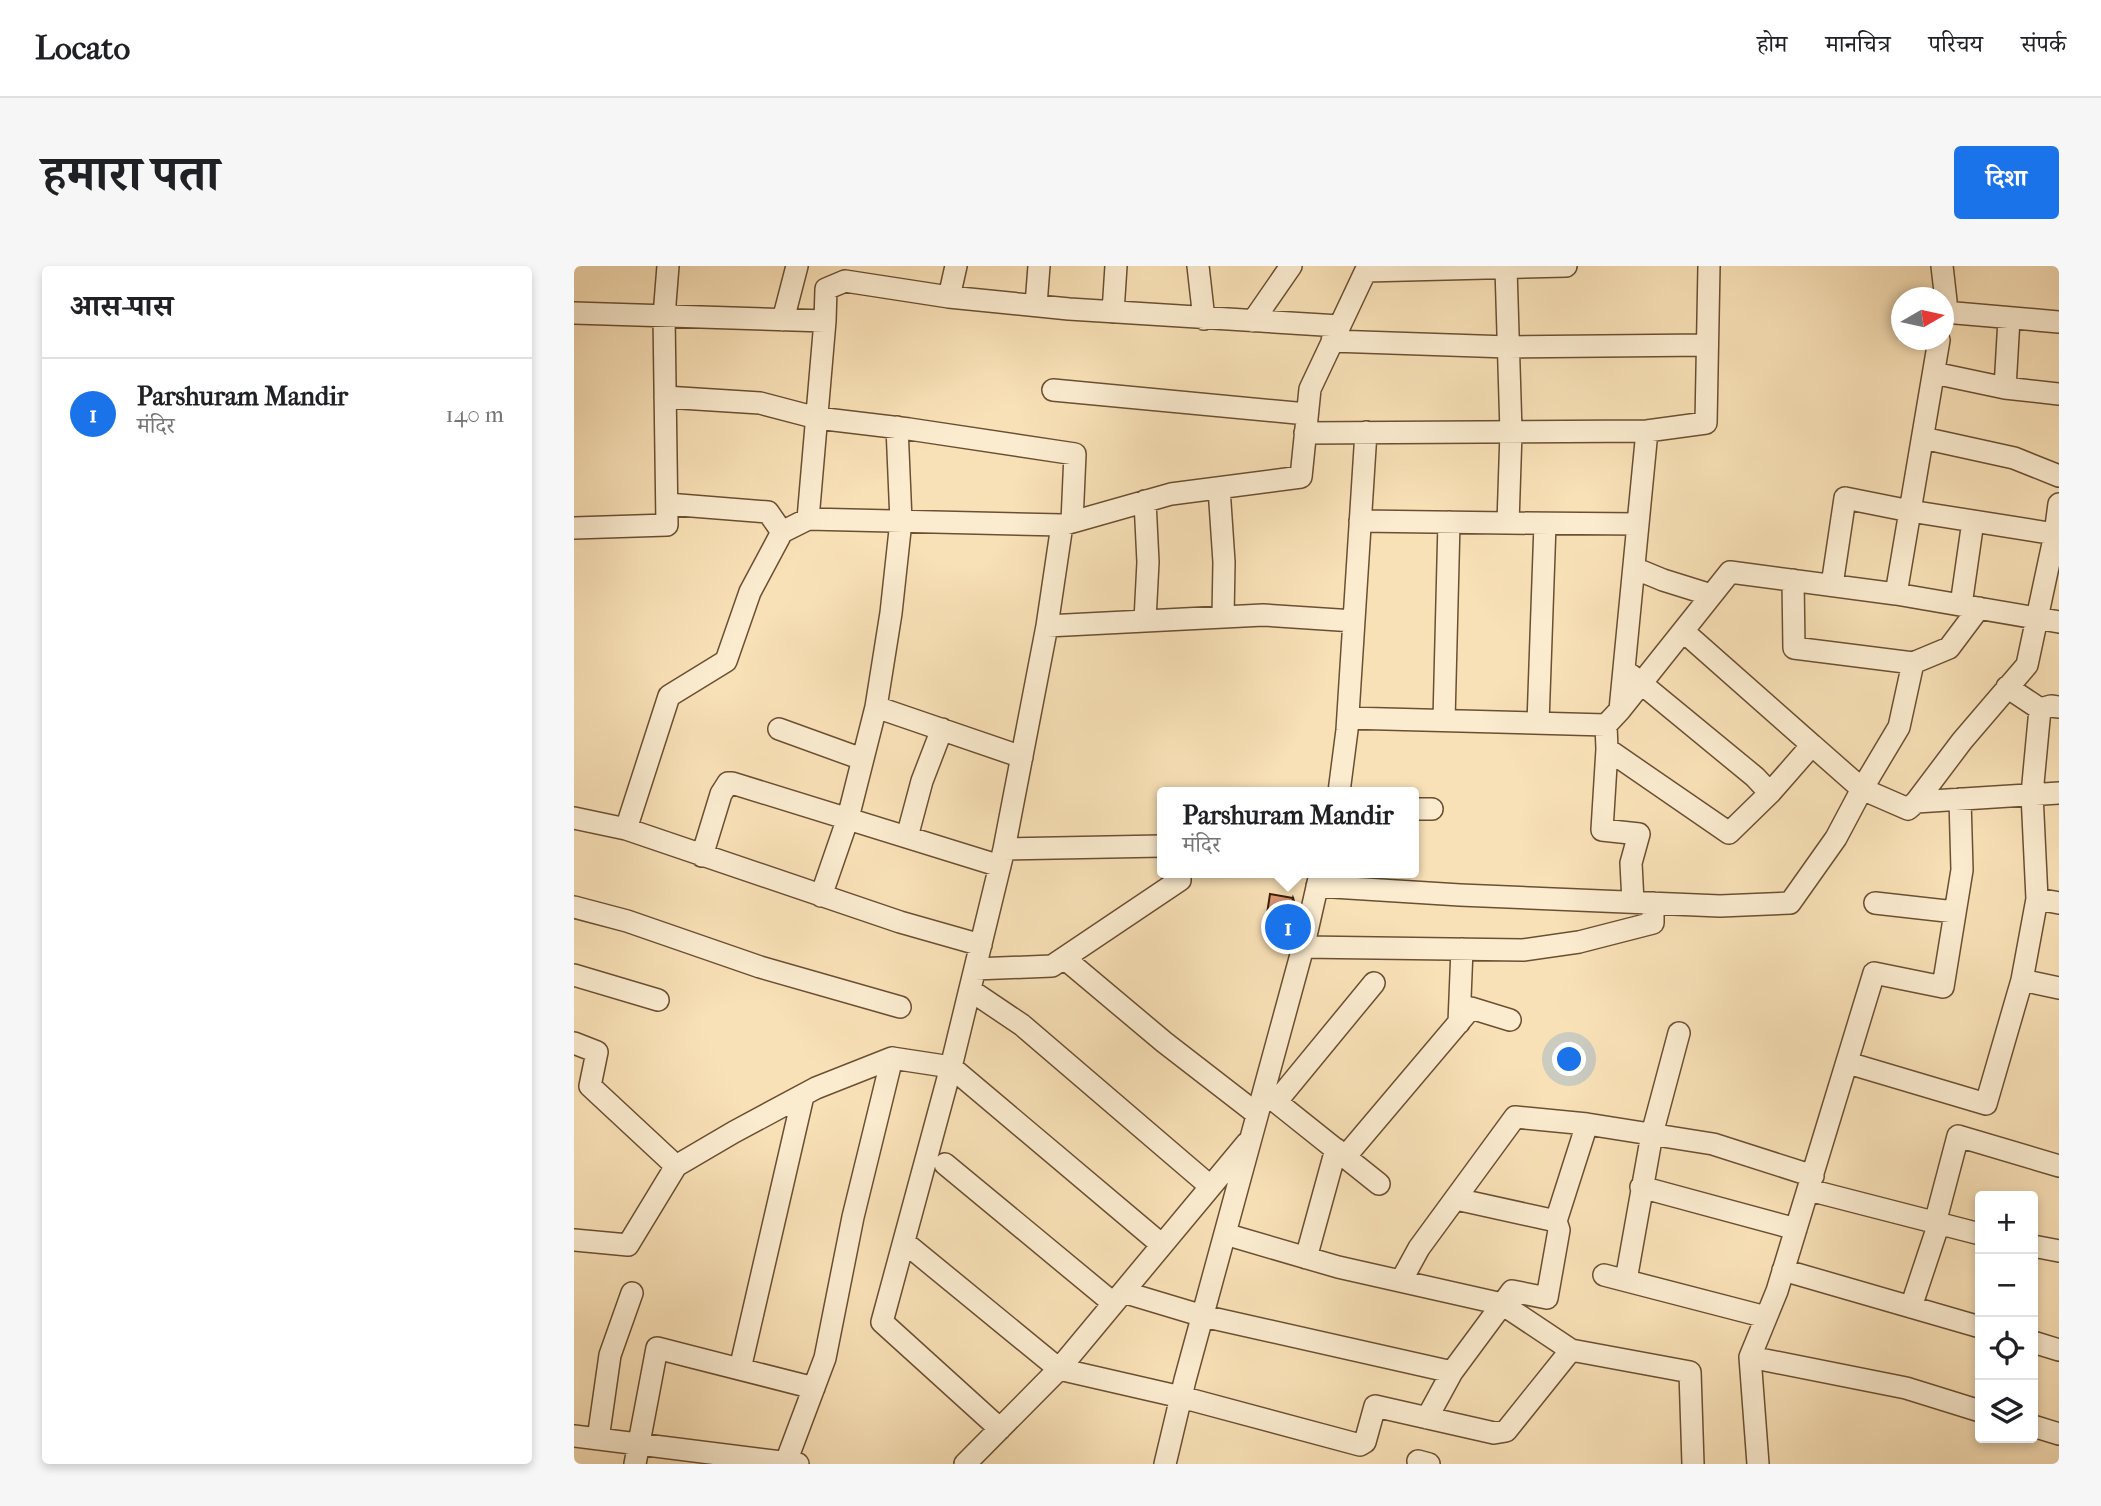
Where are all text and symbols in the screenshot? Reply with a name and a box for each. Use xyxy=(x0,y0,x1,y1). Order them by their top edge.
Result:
text: Locato xyxy=(35,29,130,68)
text: होम xyxy=(1757,30,1787,58)
text: मानचित्र xyxy=(1825,30,1891,58)
text: परिचय xyxy=(1929,30,1983,58)
text: संपर्क xyxy=(2021,30,2066,58)
text: हमारा पता xyxy=(42,145,219,203)
button: दिशा xyxy=(1954,146,2059,219)
north arrow xyxy=(1891,287,1954,350)
text: आस-पास xyxy=(70,289,173,324)
text: Parshuram Mandir xyxy=(137,381,348,412)
text: 1 xyxy=(89,401,97,428)
text: 140 m xyxy=(445,401,504,428)
text: मंदिर xyxy=(137,412,175,439)
popup xyxy=(1157,787,1419,878)
text: Parshuram Mandir xyxy=(1183,800,1393,831)
text: मंदिर xyxy=(1183,831,1220,858)
pin: 1 xyxy=(1265,901,1311,953)
your location xyxy=(1552,1042,1586,1076)
map controls xyxy=(1975,1191,2038,1443)
button: + xyxy=(1975,1191,2038,1254)
button: − xyxy=(1975,1254,2038,1317)
button: locate xyxy=(1975,1317,2038,1380)
button: layers xyxy=(1975,1380,2038,1443)

